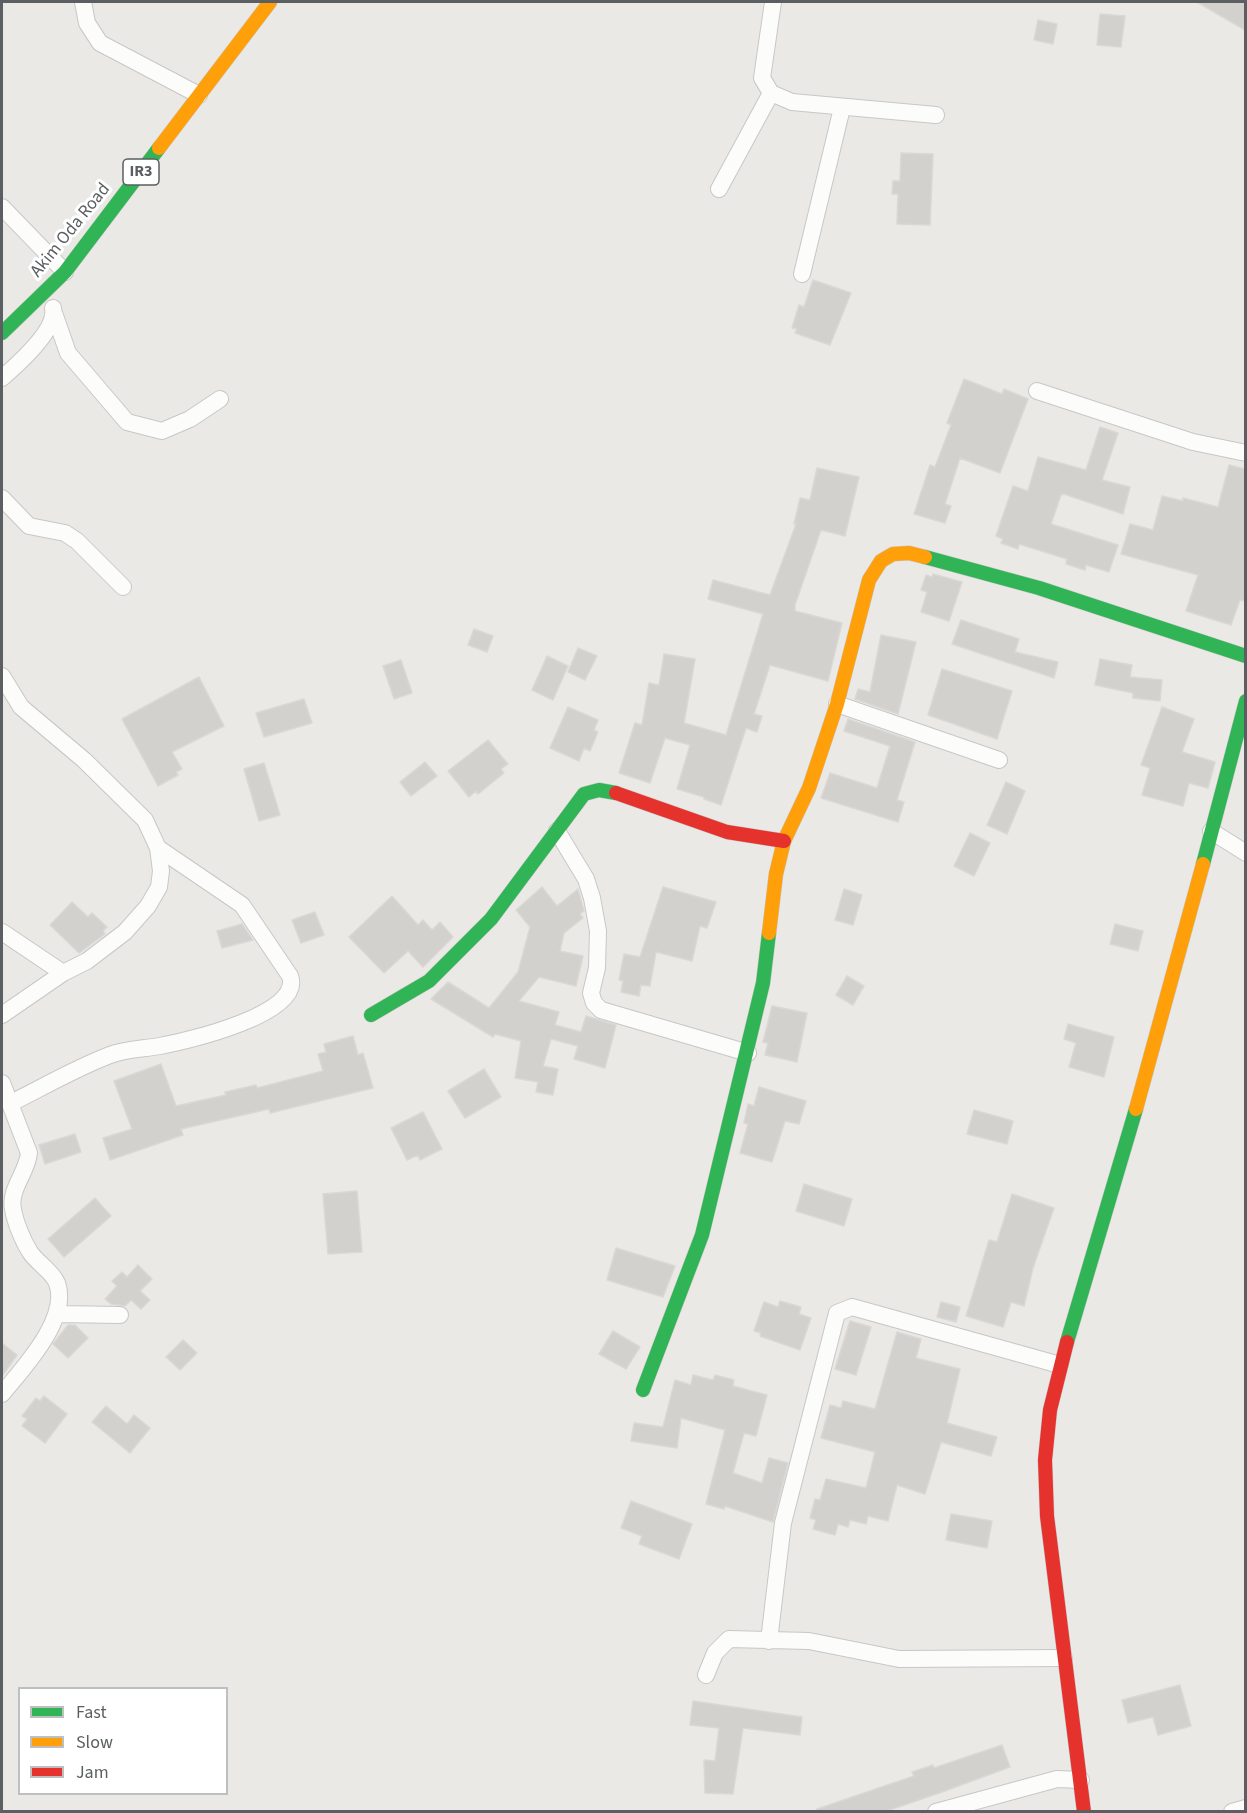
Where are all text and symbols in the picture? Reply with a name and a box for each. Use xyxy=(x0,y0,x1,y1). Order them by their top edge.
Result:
road number: IR3 xyxy=(123,159,159,185)
street label: Akim Oda Road xyxy=(26,180,116,282)
legend xyxy=(18,1687,228,1795)
text: Fast xyxy=(76,1700,107,1725)
text: Slow xyxy=(76,1730,113,1755)
text: Jam xyxy=(76,1760,109,1785)

